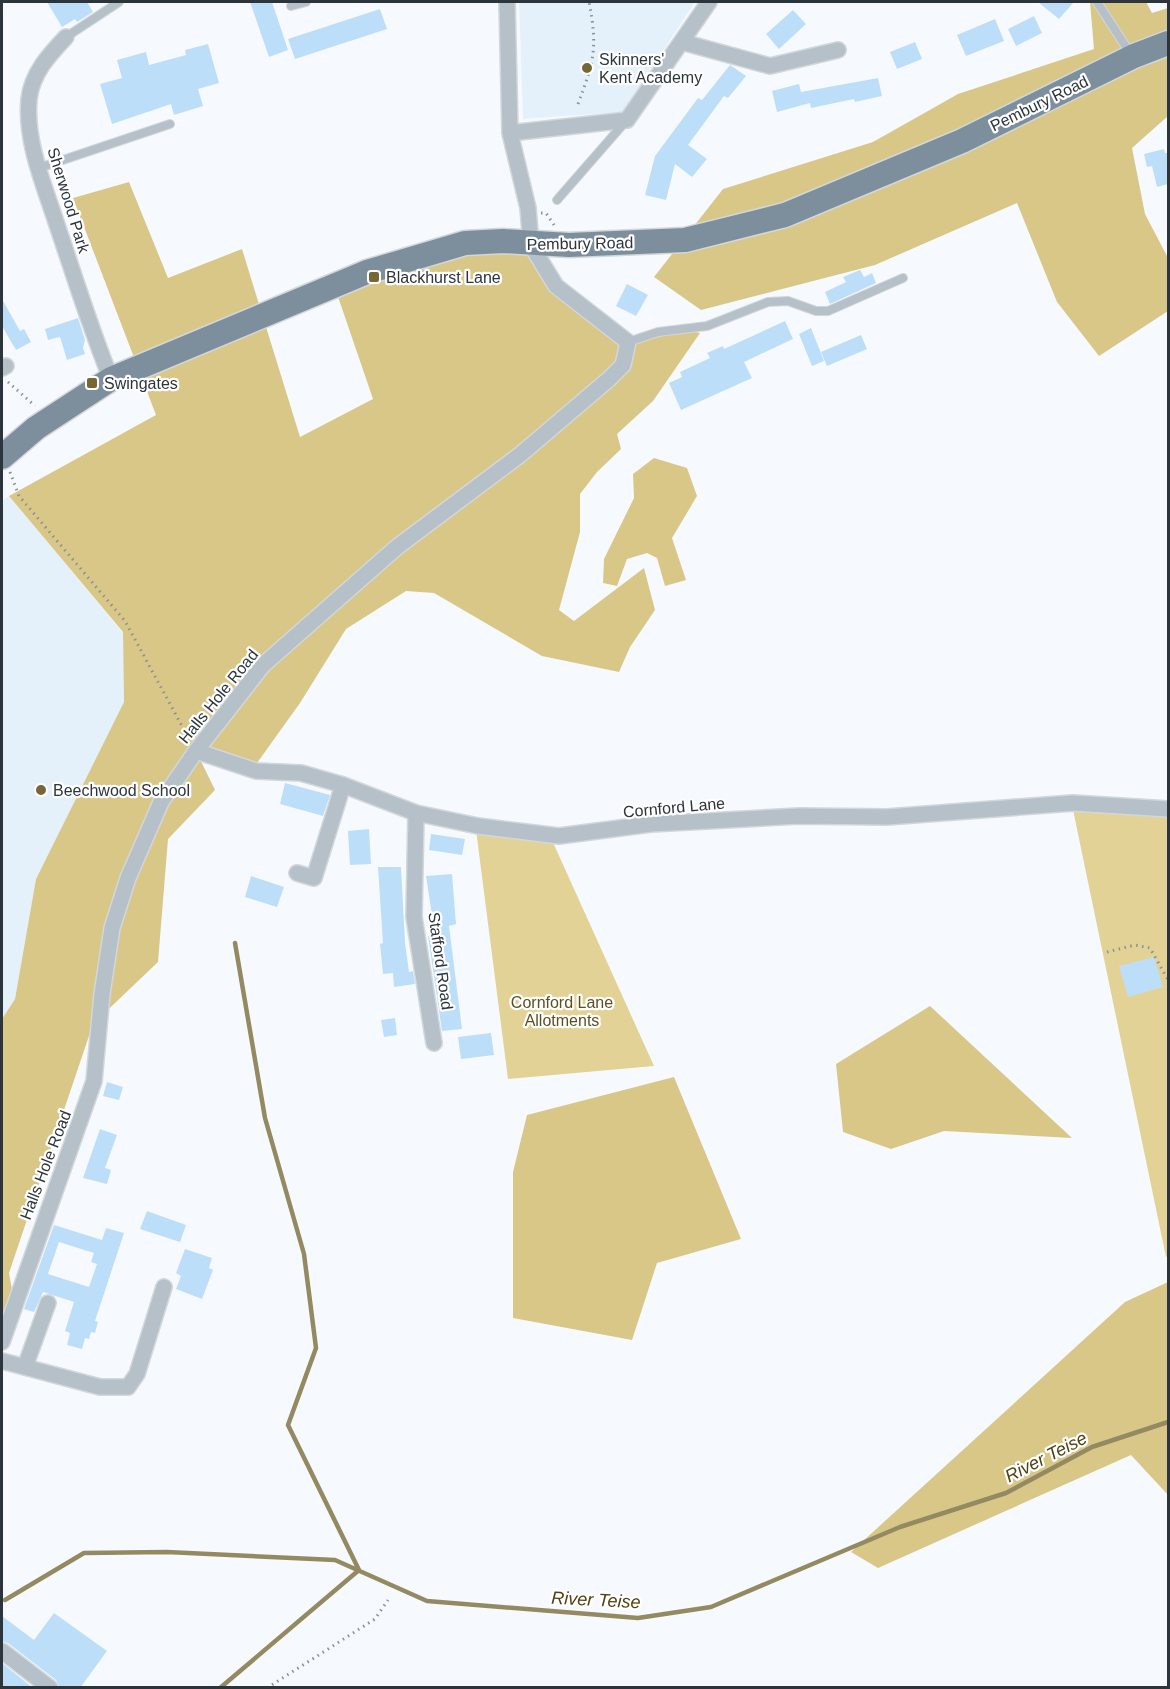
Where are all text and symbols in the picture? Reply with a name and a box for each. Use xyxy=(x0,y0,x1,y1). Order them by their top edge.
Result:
place label: Skinners' Kent Academy xyxy=(599,51,702,86)
marker: Skinners' Kent Academy xyxy=(580,61,594,75)
street label: Pembury Road xyxy=(988,72,1091,134)
street label: Sherwood Park xyxy=(44,145,93,256)
street label: Pembury Road xyxy=(527,234,634,253)
place label: Blackhurst Lane xyxy=(386,269,501,286)
marker: Blackhurst Lane xyxy=(367,270,381,284)
place label: Swingates xyxy=(104,375,178,392)
marker: Swingates xyxy=(85,376,99,390)
street label: Halls Hole Road xyxy=(175,646,261,747)
place label: Beechwood School xyxy=(53,782,190,799)
marker: Beechwood School xyxy=(34,783,48,797)
street label: Cornford Lane xyxy=(622,795,726,820)
street label: Stafford Road xyxy=(425,911,456,1011)
park label: Cornford Lane Allotments xyxy=(511,994,613,1029)
street label: Halls Hole Road xyxy=(17,1108,74,1222)
water label: River Teise xyxy=(1002,1428,1090,1486)
water label: River Teise xyxy=(551,1588,641,1612)

